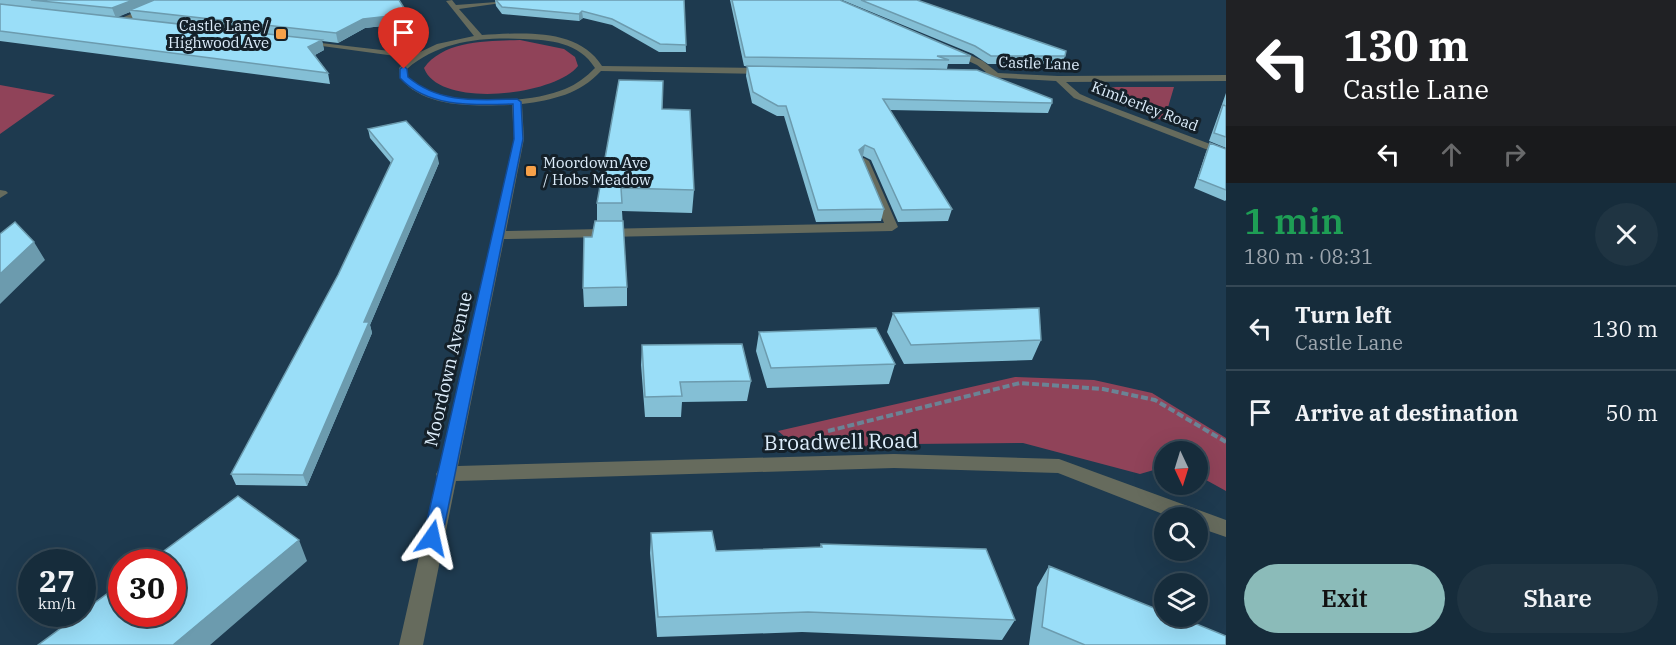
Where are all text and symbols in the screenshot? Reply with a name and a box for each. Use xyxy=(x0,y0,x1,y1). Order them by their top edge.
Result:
pin xyxy=(378,7,429,69)
place label: Castle Lane / Highwood Ave xyxy=(168,16,269,52)
icon: arrive xyxy=(387,16,420,49)
text: 130 m xyxy=(1343,18,1469,73)
icon: left xyxy=(1244,24,1322,102)
marker: Castle Lane / Highwood Ave xyxy=(274,27,288,41)
street label: Castle Lane xyxy=(998,52,1080,74)
text: Castle Lane xyxy=(1343,71,1489,106)
street label: Kimberley Road xyxy=(1089,77,1201,135)
icon: left xyxy=(1372,138,1405,171)
icon: ahead xyxy=(1435,138,1468,171)
icon: right xyxy=(1498,138,1531,171)
place label: Moordown Ave / Hobs Meadow xyxy=(543,153,651,189)
marker: Moordown Ave / Hobs Meadow xyxy=(524,164,538,178)
text: 1 min xyxy=(1244,197,1344,244)
button: close xyxy=(1595,203,1658,266)
text: 180 m · 08:31 xyxy=(1244,243,1373,270)
street label: Moordown Avenue xyxy=(419,289,477,449)
text: Turn left xyxy=(1295,300,1391,329)
icon: left xyxy=(1244,312,1277,345)
text: 130 m xyxy=(1592,314,1658,343)
text: Castle Lane xyxy=(1295,329,1403,356)
icon: arrive xyxy=(1244,396,1277,429)
text: Arrive at destination xyxy=(1295,398,1518,427)
text: 50 m xyxy=(1606,398,1658,427)
street label: Broadwell Road xyxy=(763,426,919,456)
north arrow xyxy=(1154,441,1208,495)
map controls xyxy=(1154,441,1208,627)
position arrow xyxy=(400,506,464,570)
button: search xyxy=(1154,507,1208,561)
speed limit sign: 30 xyxy=(108,549,186,627)
text: 27 xyxy=(39,561,75,600)
button: Exit xyxy=(1244,564,1445,633)
button: Share xyxy=(1457,564,1658,633)
button: layers xyxy=(1154,573,1208,627)
text: km/h xyxy=(38,594,76,613)

